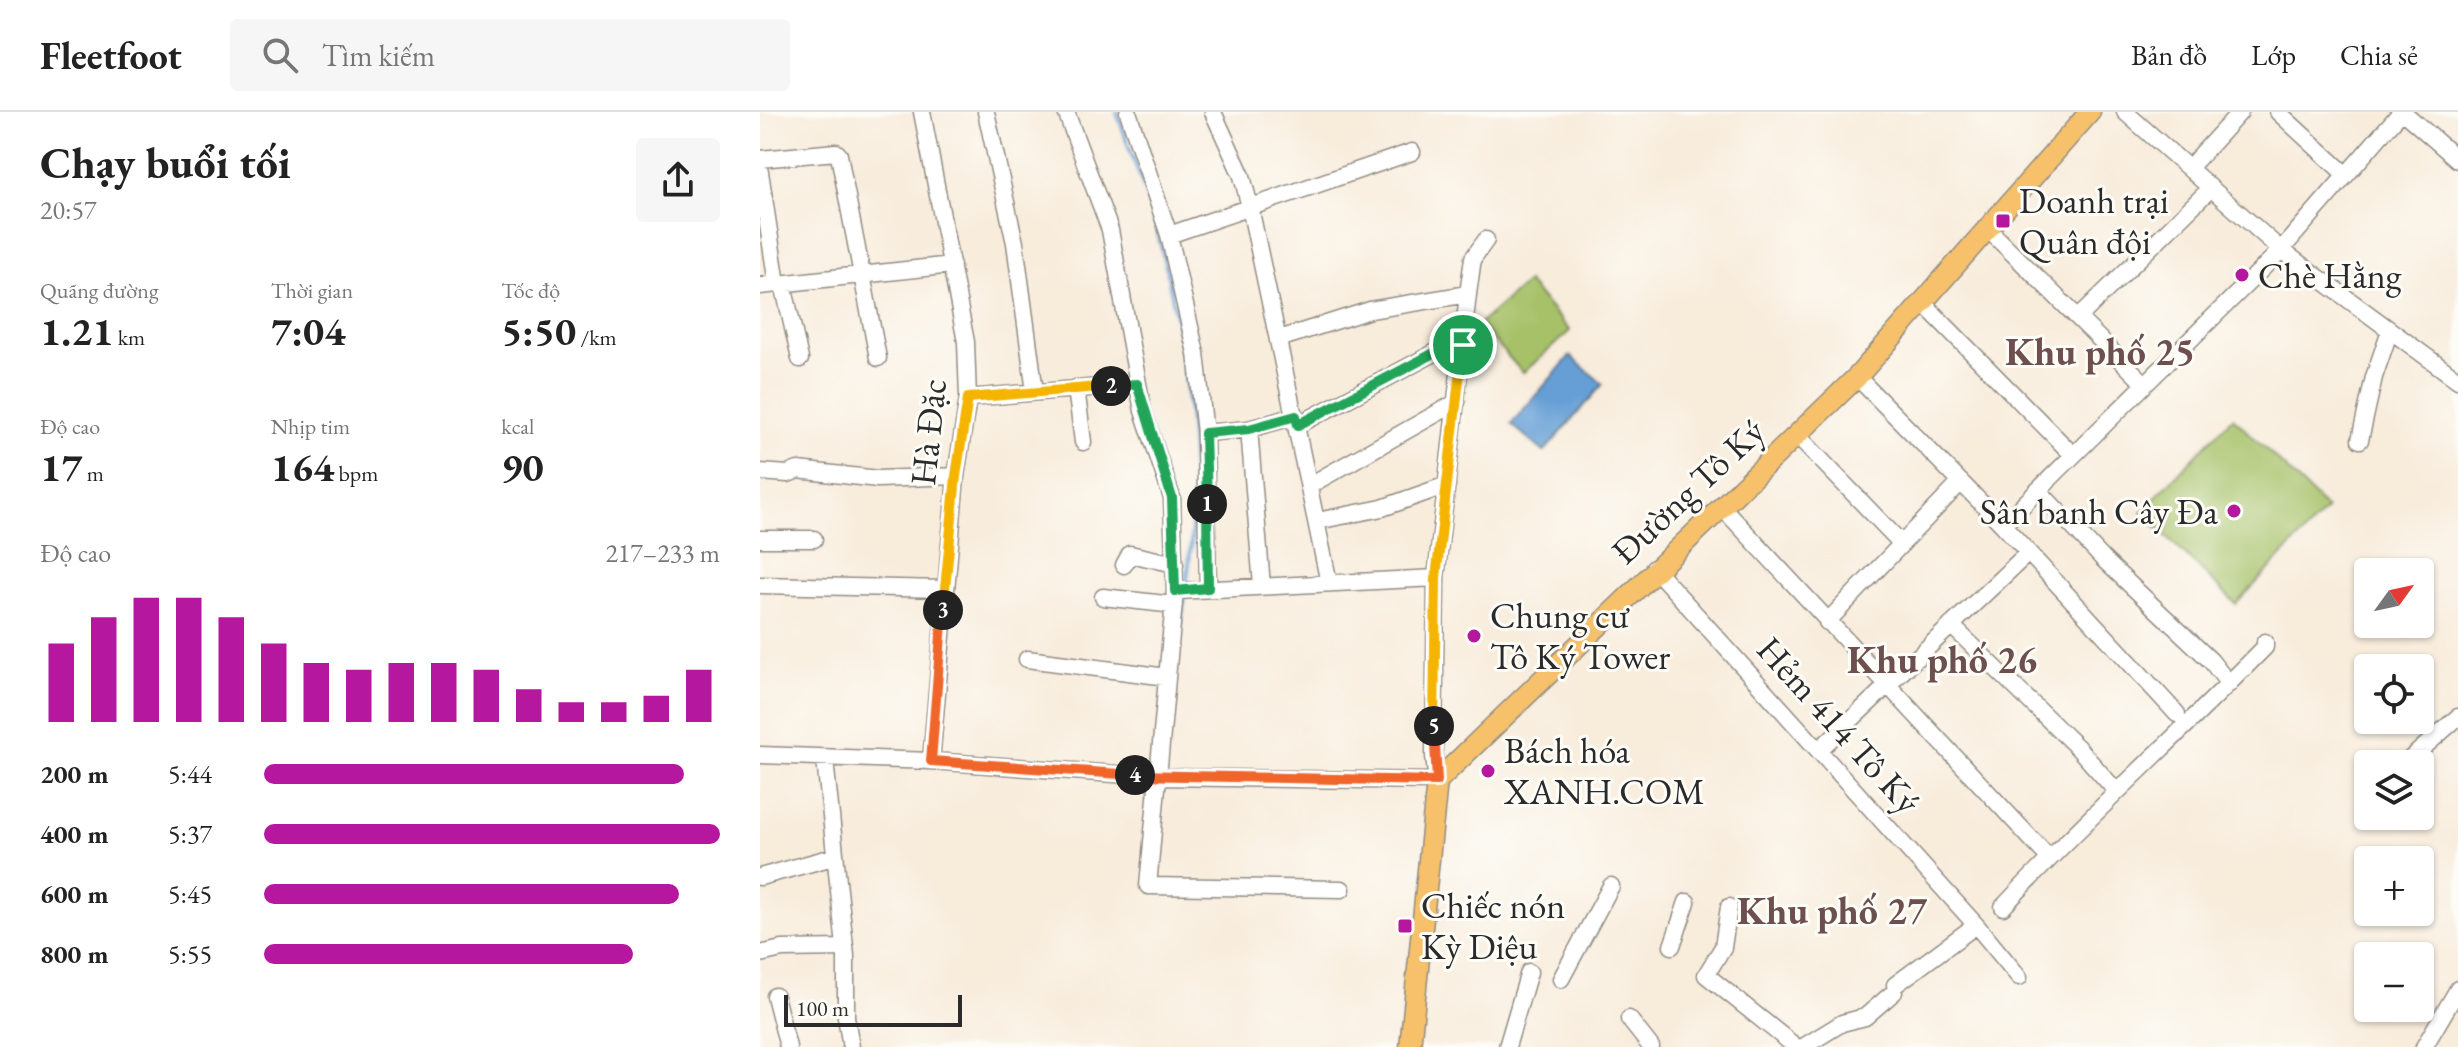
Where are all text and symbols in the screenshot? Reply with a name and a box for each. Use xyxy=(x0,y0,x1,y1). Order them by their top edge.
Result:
search box xyxy=(230,19,790,91)
text: Fleetfoot xyxy=(40,31,182,80)
icon: search xyxy=(258,33,302,77)
text: Tìm kiếm xyxy=(322,36,435,75)
text: Bản đồ xyxy=(2131,37,2207,73)
text: Lớp xyxy=(2251,37,2296,73)
text: Chia sẻ xyxy=(2340,37,2418,73)
text: Chạy buổi tối xyxy=(40,134,291,191)
button: share xyxy=(636,138,720,222)
place label: Doanh trại Quân đội xyxy=(2019,177,2169,265)
text: 20:57 xyxy=(40,193,96,227)
marker: Doanh trại Quân đội xyxy=(1994,212,2012,230)
place label: Chè Hằng xyxy=(2258,252,2402,299)
marker: Chè Hằng xyxy=(2233,266,2251,284)
text: Quãng đường xyxy=(40,276,159,305)
text: Thời gian xyxy=(271,276,353,305)
text: Tốc độ xyxy=(501,276,560,305)
text: 1.21 xyxy=(40,305,113,357)
text: 7:04 xyxy=(271,305,345,357)
text: 5:50 xyxy=(501,305,576,357)
pin xyxy=(1429,311,1497,379)
text: km xyxy=(113,323,145,352)
text: /km xyxy=(576,323,617,352)
icon: arrive xyxy=(1441,323,1485,367)
district label: Khu phố 25 xyxy=(2005,327,2195,376)
pin: 2 xyxy=(1091,366,1131,406)
text: 2 xyxy=(1105,371,1117,400)
street label: Hà Đặc xyxy=(899,376,957,488)
street label: Đường Tô Ký xyxy=(1601,408,1775,574)
text: Độ cao xyxy=(40,412,100,441)
text: Nhịp tim xyxy=(271,412,350,441)
text: kcal xyxy=(501,412,534,441)
text: 17 xyxy=(40,441,82,493)
text: 164 xyxy=(271,441,334,493)
text: 90 xyxy=(501,441,544,493)
text: m xyxy=(82,459,104,488)
text: bpm xyxy=(334,459,378,488)
pin: 1 xyxy=(1187,484,1227,524)
place label: Sân banh Cây Đa xyxy=(1980,488,2219,535)
text: 1 xyxy=(1201,489,1213,518)
marker: Sân banh Cây Đa xyxy=(2225,502,2243,520)
text: Độ cao xyxy=(40,536,111,570)
text: 217–233 m xyxy=(605,536,720,570)
north arrow xyxy=(2354,558,2434,638)
map controls xyxy=(2354,558,2434,1022)
pin: 3 xyxy=(923,590,963,630)
place label: Chung cư Tô Ký Tower xyxy=(1490,592,1670,680)
text: 3 xyxy=(937,595,949,624)
street label: Hẻm 414 Tô Ký xyxy=(1747,626,1931,824)
marker: Chung cư Tô Ký Tower xyxy=(1465,627,1483,645)
district label: Khu phố 26 xyxy=(1847,635,2037,684)
button: locate xyxy=(2354,654,2434,734)
pin: 5 xyxy=(1414,706,1454,746)
text: 5 xyxy=(1428,711,1440,740)
place label: Bách hóa XANH.COM xyxy=(1503,727,1705,815)
button: layers xyxy=(2354,750,2434,830)
pin: 4 xyxy=(1115,755,1155,795)
text: 200 m xyxy=(40,757,108,791)
text: 5:44 xyxy=(168,757,212,791)
text: 4 xyxy=(1129,760,1141,789)
marker: Bách hóa XANH.COM xyxy=(1479,762,1497,780)
text: 400 m xyxy=(40,817,108,851)
text: 5:37 xyxy=(168,817,212,851)
button: + xyxy=(2354,846,2434,926)
text: 600 m xyxy=(40,877,108,911)
text: 5:45 xyxy=(168,877,212,911)
place label: Chiếc nón Kỳ Diệu xyxy=(1421,882,1565,970)
district label: Khu phố 27 xyxy=(1737,886,1928,935)
marker: Chiếc nón Kỳ Diệu xyxy=(1396,917,1414,935)
text: 800 m xyxy=(40,937,108,971)
text: 5:55 xyxy=(168,937,212,971)
button: − xyxy=(2354,942,2434,1022)
scale bar xyxy=(784,991,962,1027)
text: 100 m xyxy=(796,994,849,1023)

